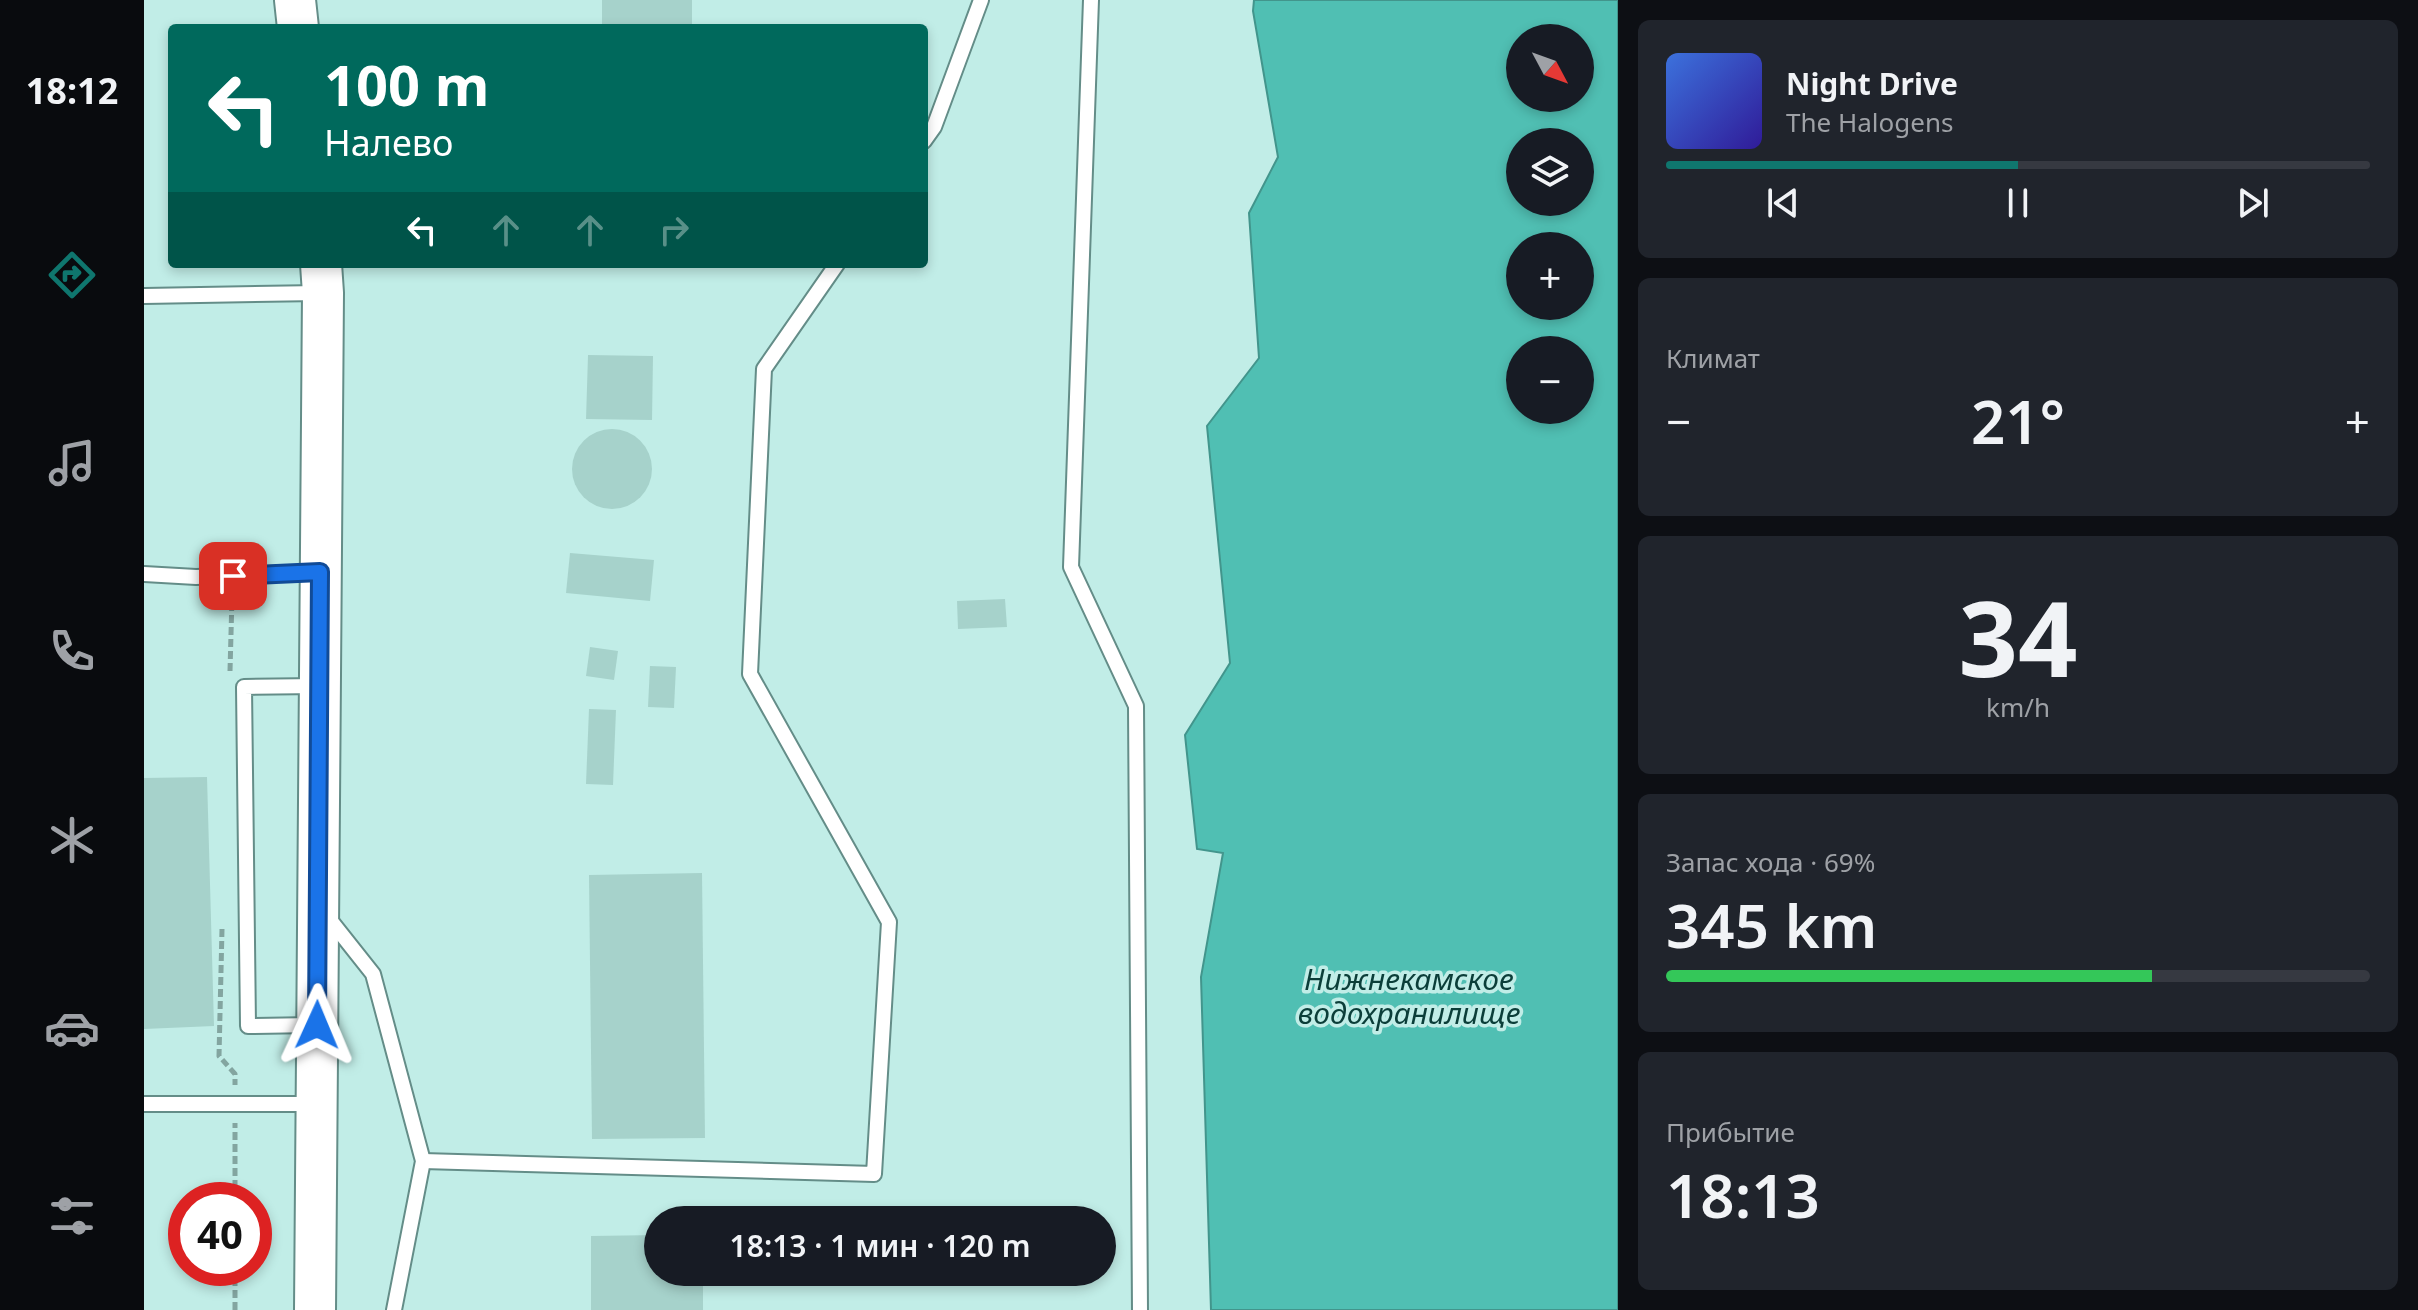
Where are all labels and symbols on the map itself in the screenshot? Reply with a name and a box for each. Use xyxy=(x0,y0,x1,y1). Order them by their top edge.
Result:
north arrow xyxy=(1506,24,1594,112)
pin xyxy=(199,542,267,610)
water label: Нижнекамское водохранилище xyxy=(1298,958,1521,1033)
position arrow xyxy=(275,983,359,1067)
speed limit sign: 40 xyxy=(168,1182,272,1286)

